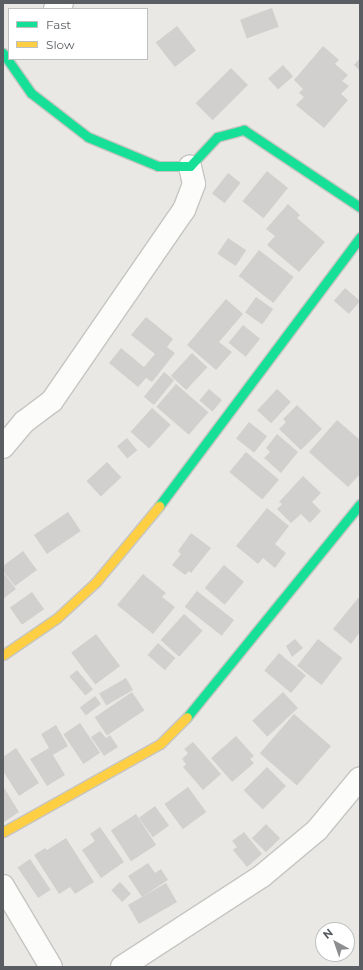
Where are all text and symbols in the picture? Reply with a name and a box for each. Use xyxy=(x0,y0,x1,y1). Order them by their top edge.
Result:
legend xyxy=(8,8,148,60)
text: Fast xyxy=(46,17,71,32)
text: Slow xyxy=(46,37,75,52)
north arrow xyxy=(315,922,355,962)
text: N xyxy=(320,925,336,942)

